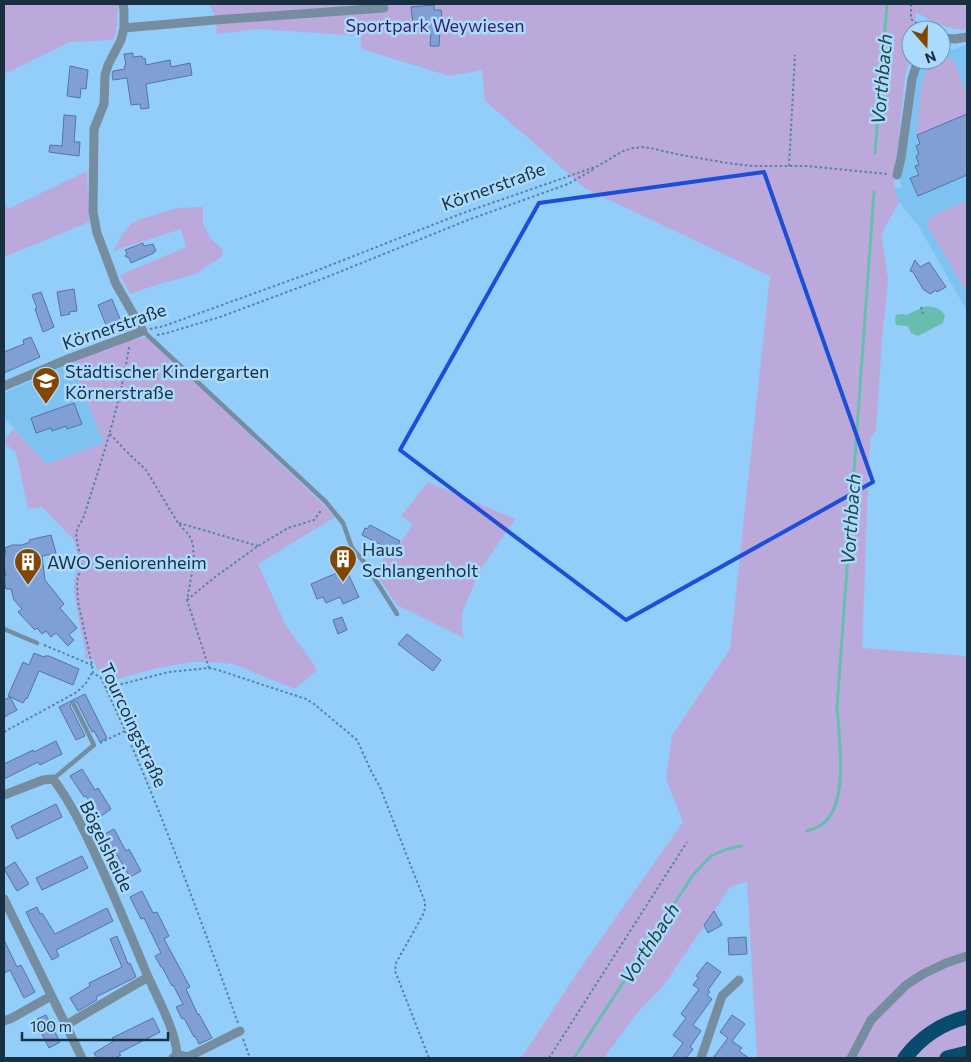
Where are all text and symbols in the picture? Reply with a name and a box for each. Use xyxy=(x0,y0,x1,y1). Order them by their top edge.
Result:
park label: Sportpark Weywiesen xyxy=(345,14,525,36)
north arrow xyxy=(901,20,951,70)
water label: Vorthbach xyxy=(866,33,896,125)
text: N xyxy=(923,48,938,67)
street label: Körnerstraße xyxy=(438,157,548,215)
street label: Körnerstraße xyxy=(59,298,169,354)
place label: Städtischer Kindergarten Körnerstraße xyxy=(65,360,269,403)
school or university icon: Städtischer Kindergarten Körnerstraße xyxy=(31,366,61,405)
water label: Vorthbach xyxy=(835,473,865,565)
place label: Haus Schlangenholt xyxy=(362,538,478,581)
building icon: Haus Schlangenholt xyxy=(328,544,358,583)
building icon: AWO Seniorenheim xyxy=(13,547,43,586)
place label: AWO Seniorenheim xyxy=(47,551,207,573)
street label: Tourcoingstraße xyxy=(96,659,172,791)
street label: Bögelsheide xyxy=(76,797,138,895)
water label: Vorthbach xyxy=(615,898,683,987)
scale bar xyxy=(22,1010,169,1042)
text: 100 m xyxy=(30,1017,72,1035)

